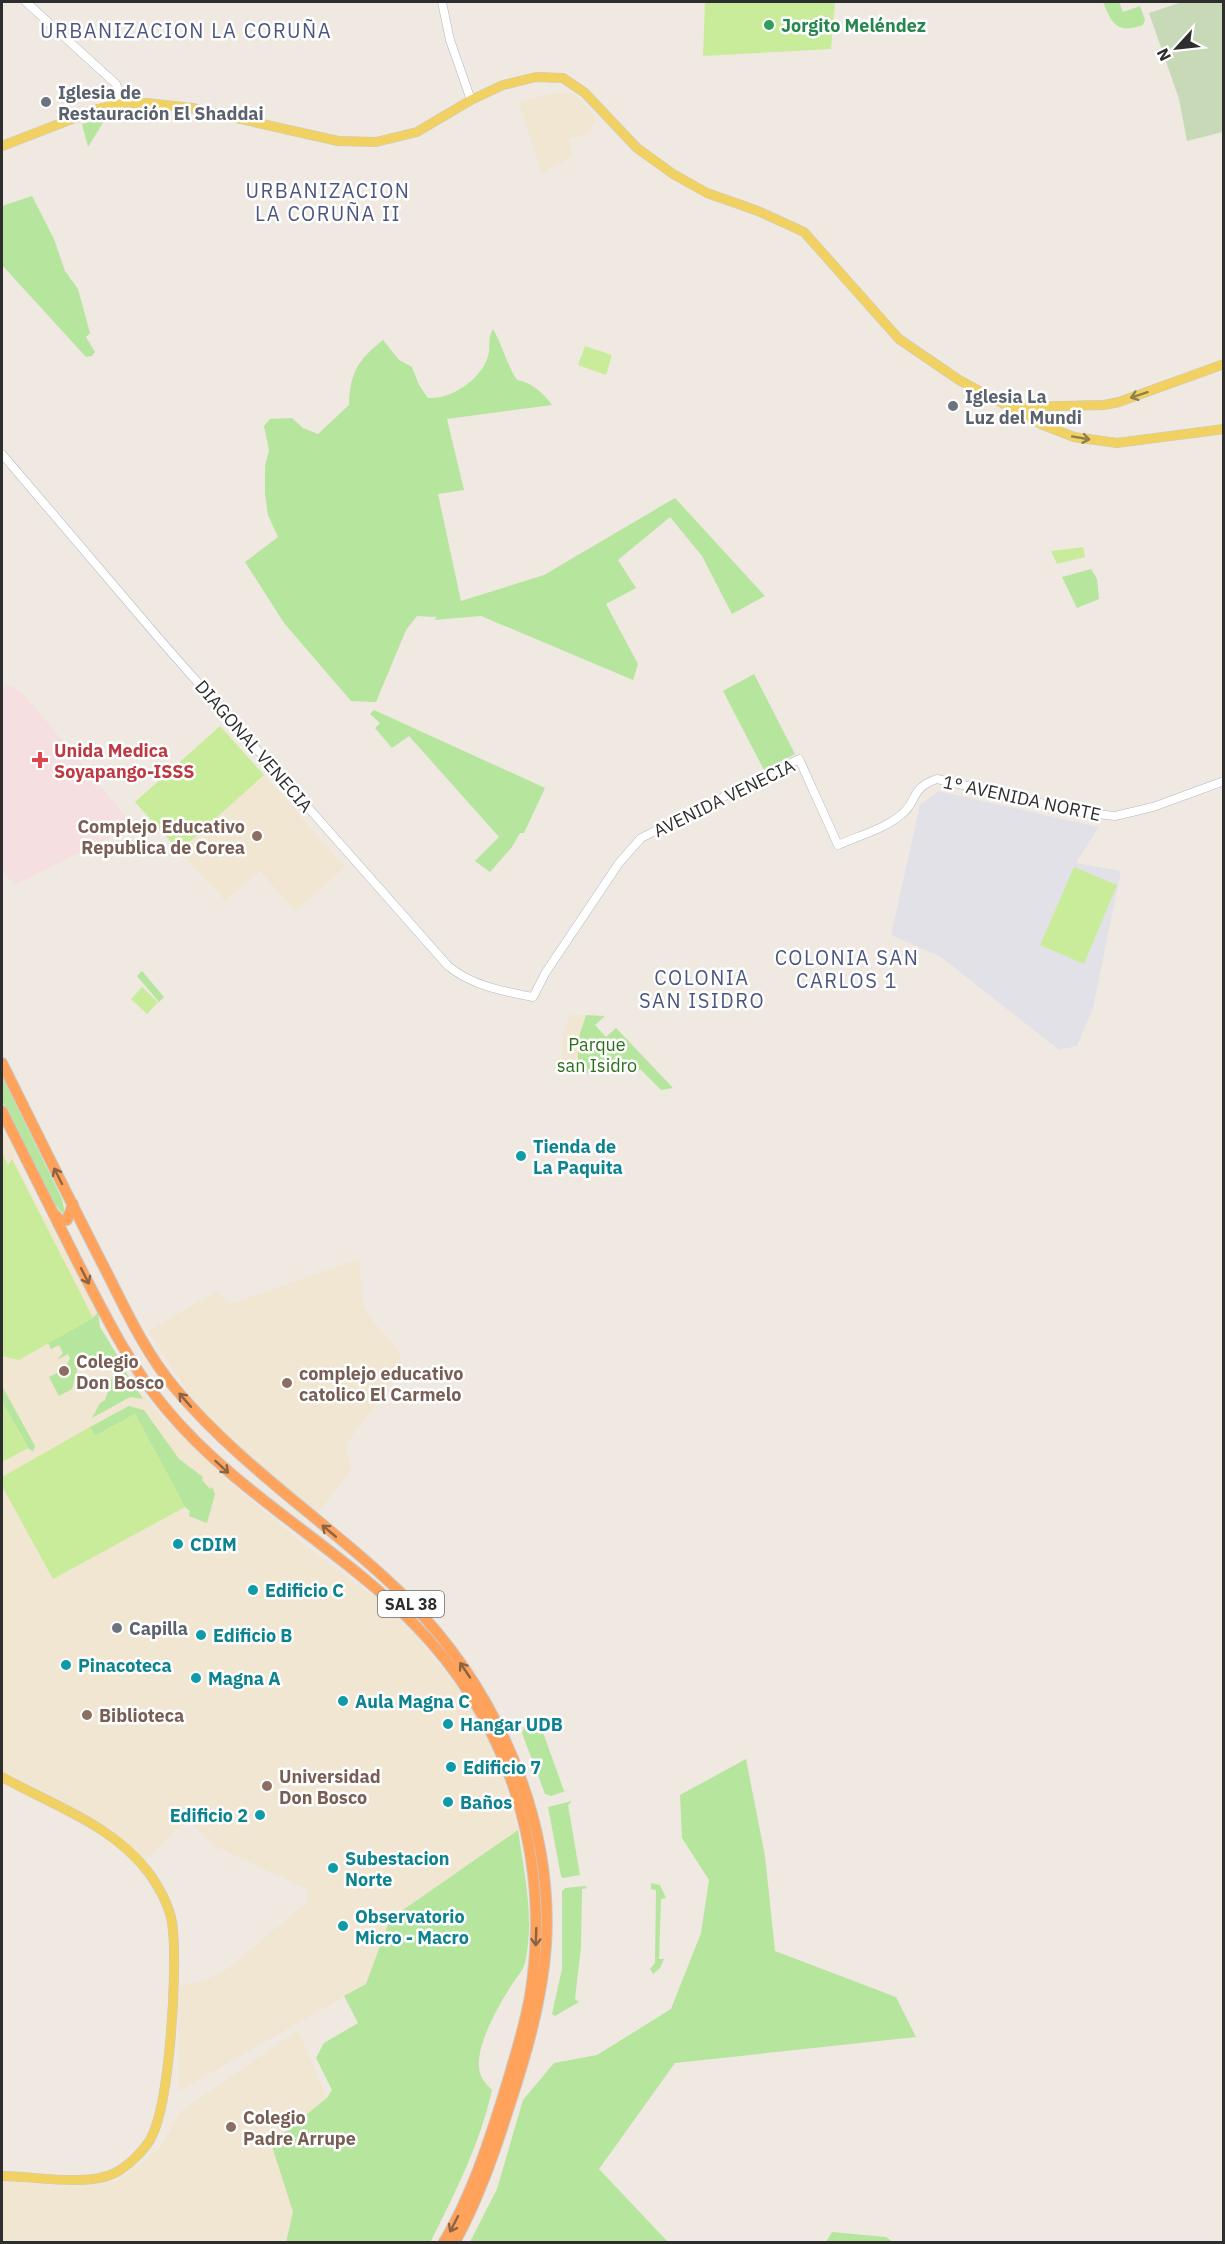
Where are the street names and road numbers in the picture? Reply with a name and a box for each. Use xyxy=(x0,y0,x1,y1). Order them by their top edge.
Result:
street label: DIAGONAL VENECIA xyxy=(190,675,318,817)
street label: AVENIDA VENECIA xyxy=(650,754,799,842)
street label: 1° AVENIDA NORTE xyxy=(941,770,1103,826)
road number: SAL 38 xyxy=(378,1591,444,1617)

